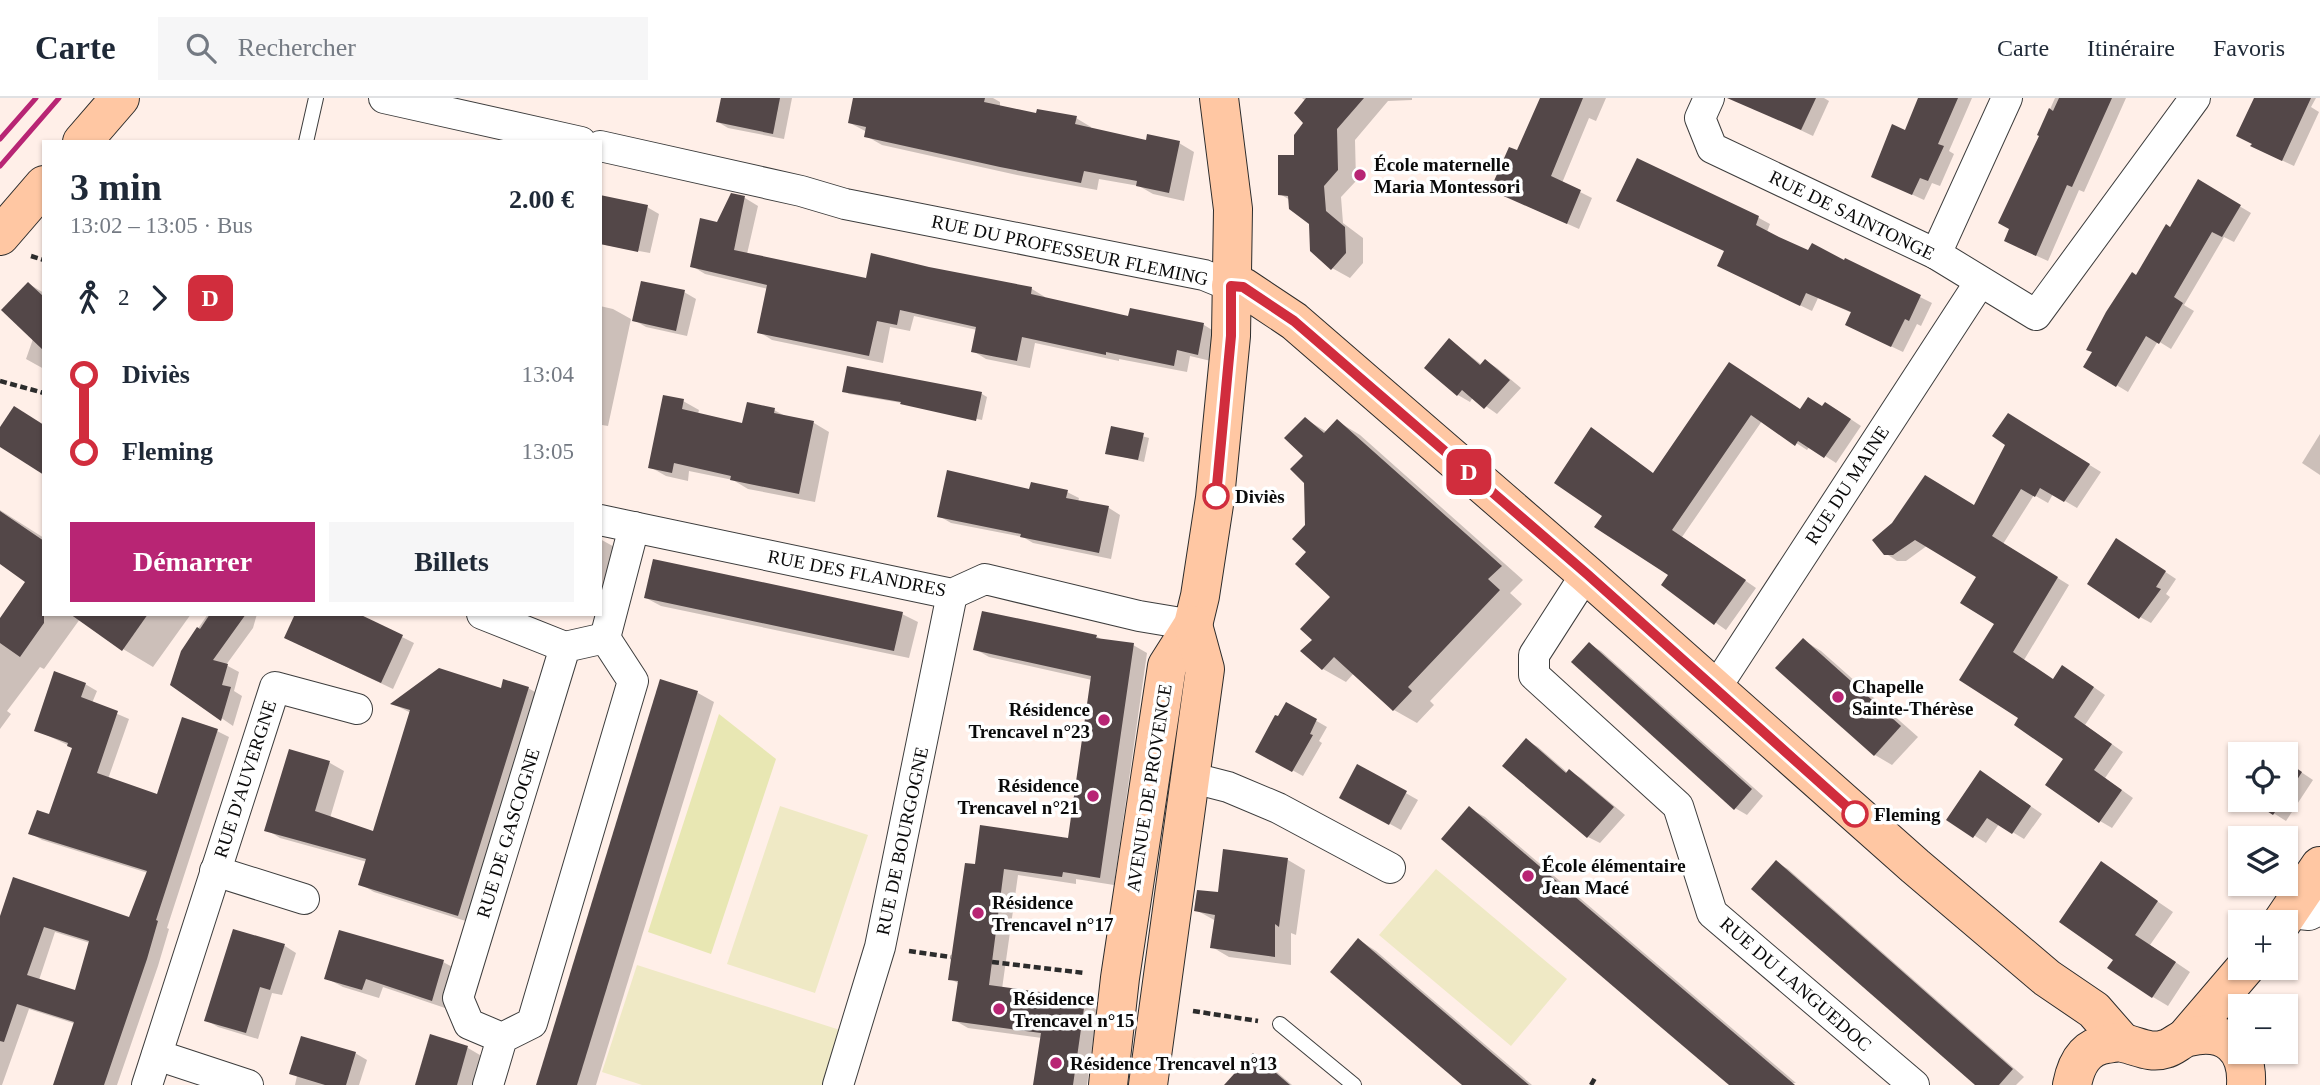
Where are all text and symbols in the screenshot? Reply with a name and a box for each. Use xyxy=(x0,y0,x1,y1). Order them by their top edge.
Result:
search box xyxy=(158,17,648,80)
icon: search xyxy=(182,29,220,67)
text: Carte xyxy=(35,30,116,66)
text: Rechercher xyxy=(238,33,356,62)
text: Carte xyxy=(1997,35,2049,61)
text: Itinéraire xyxy=(2087,35,2175,61)
text: Favoris xyxy=(2213,35,2285,61)
place label: École maternelle Maria Montessori xyxy=(1374,154,1520,197)
text: 3 min xyxy=(70,166,162,208)
street label: RUE DE SAINTONGE xyxy=(1766,166,1938,264)
marker: École maternelle Maria Montessori xyxy=(1352,167,1368,183)
text: 2.00 € xyxy=(509,185,574,214)
street label: RUE DU PROFESSEUR FLEMING xyxy=(930,210,1211,290)
text: 13:02 – 13:05 · Bus xyxy=(70,213,253,238)
icon: walk xyxy=(70,279,108,317)
icon: forward xyxy=(140,279,178,317)
text: 2 xyxy=(118,285,130,310)
text: D xyxy=(202,285,219,311)
text: Diviès xyxy=(122,360,190,389)
text: 13:04 xyxy=(522,362,574,387)
street label: RUE DU MAINE xyxy=(1801,422,1893,548)
text: Fleming xyxy=(122,437,213,466)
text: 13:05 xyxy=(522,439,574,464)
line badge: D xyxy=(1446,449,1492,495)
text: D xyxy=(1460,459,1478,485)
marker: Diviès xyxy=(1203,483,1229,509)
place label: Diviès xyxy=(1235,486,1285,507)
button: Démarrer xyxy=(70,522,315,602)
button: Billets xyxy=(329,522,574,602)
street label: RUE DES FLANDRES xyxy=(766,545,948,601)
place label: Chapelle Sainte-Thérèse xyxy=(1852,676,1973,719)
street label: AVENUE DE PROVENCE xyxy=(1122,682,1176,894)
marker: Chapelle Sainte-Thérèse xyxy=(1830,689,1846,705)
street label: RUE D'AUVERGNE xyxy=(210,698,280,860)
place label: Résidence Trencavel n°23 xyxy=(969,699,1090,742)
marker: Résidence Trencavel n°23 xyxy=(1096,712,1112,728)
map controls xyxy=(2228,742,2298,1064)
button: locate xyxy=(2228,742,2298,812)
street label: RUE DE BOURGOGNE xyxy=(872,745,932,937)
street label: RUE DE GASCOGNE xyxy=(472,746,544,920)
place label: Résidence Trencavel n°21 xyxy=(958,775,1079,818)
marker: Résidence Trencavel n°21 xyxy=(1085,788,1101,804)
marker: Fleming xyxy=(1842,801,1868,827)
place label: Fleming xyxy=(1874,804,1941,825)
button: layers xyxy=(2228,826,2298,896)
place label: École élémentaire Jean Macé xyxy=(1542,855,1686,898)
marker: École élémentaire Jean Macé xyxy=(1520,868,1536,884)
place label: Résidence Trencavel n°17 xyxy=(992,892,1114,935)
marker: Résidence Trencavel n°17 xyxy=(970,905,986,921)
button: + xyxy=(2228,910,2298,980)
street label: RUE DU LANGUEDOC xyxy=(1716,913,1876,1055)
place label: Résidence Trencavel n°15 xyxy=(1013,988,1134,1031)
button: − xyxy=(2228,994,2298,1064)
marker: Résidence Trencavel n°15 xyxy=(991,1001,1007,1017)
place label: Résidence Trencavel n°13 xyxy=(1070,1053,1277,1074)
marker: Résidence Trencavel n°13 xyxy=(1048,1055,1064,1071)

